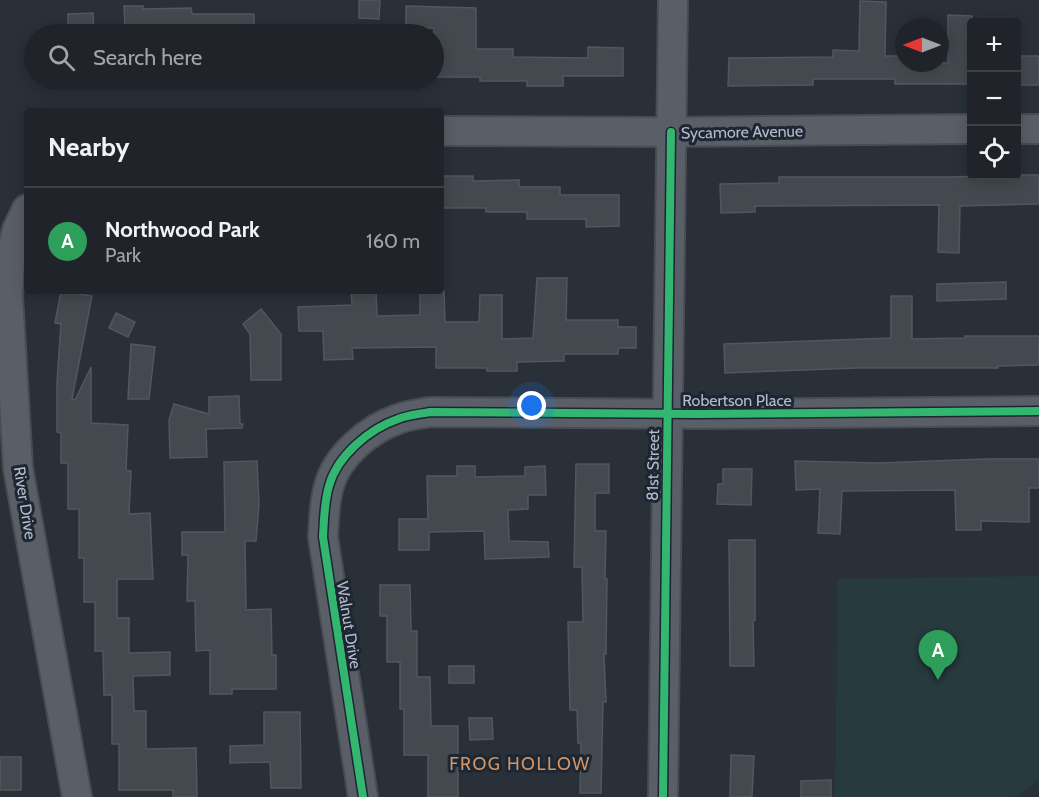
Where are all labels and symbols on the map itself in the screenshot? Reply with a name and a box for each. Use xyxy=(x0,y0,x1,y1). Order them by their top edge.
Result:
north arrow xyxy=(895,18,949,72)
street label: Sycamore Avenue xyxy=(681,121,803,143)
your location xyxy=(517,391,546,420)
street label: Robertson Place xyxy=(682,391,792,410)
street label: 81st Street xyxy=(643,428,663,501)
street label: River Drive xyxy=(10,465,40,541)
street label: Walnut Drive xyxy=(333,580,365,670)
pin: A xyxy=(918,630,958,680)
district label: FROG HOLLOW xyxy=(449,753,591,775)

